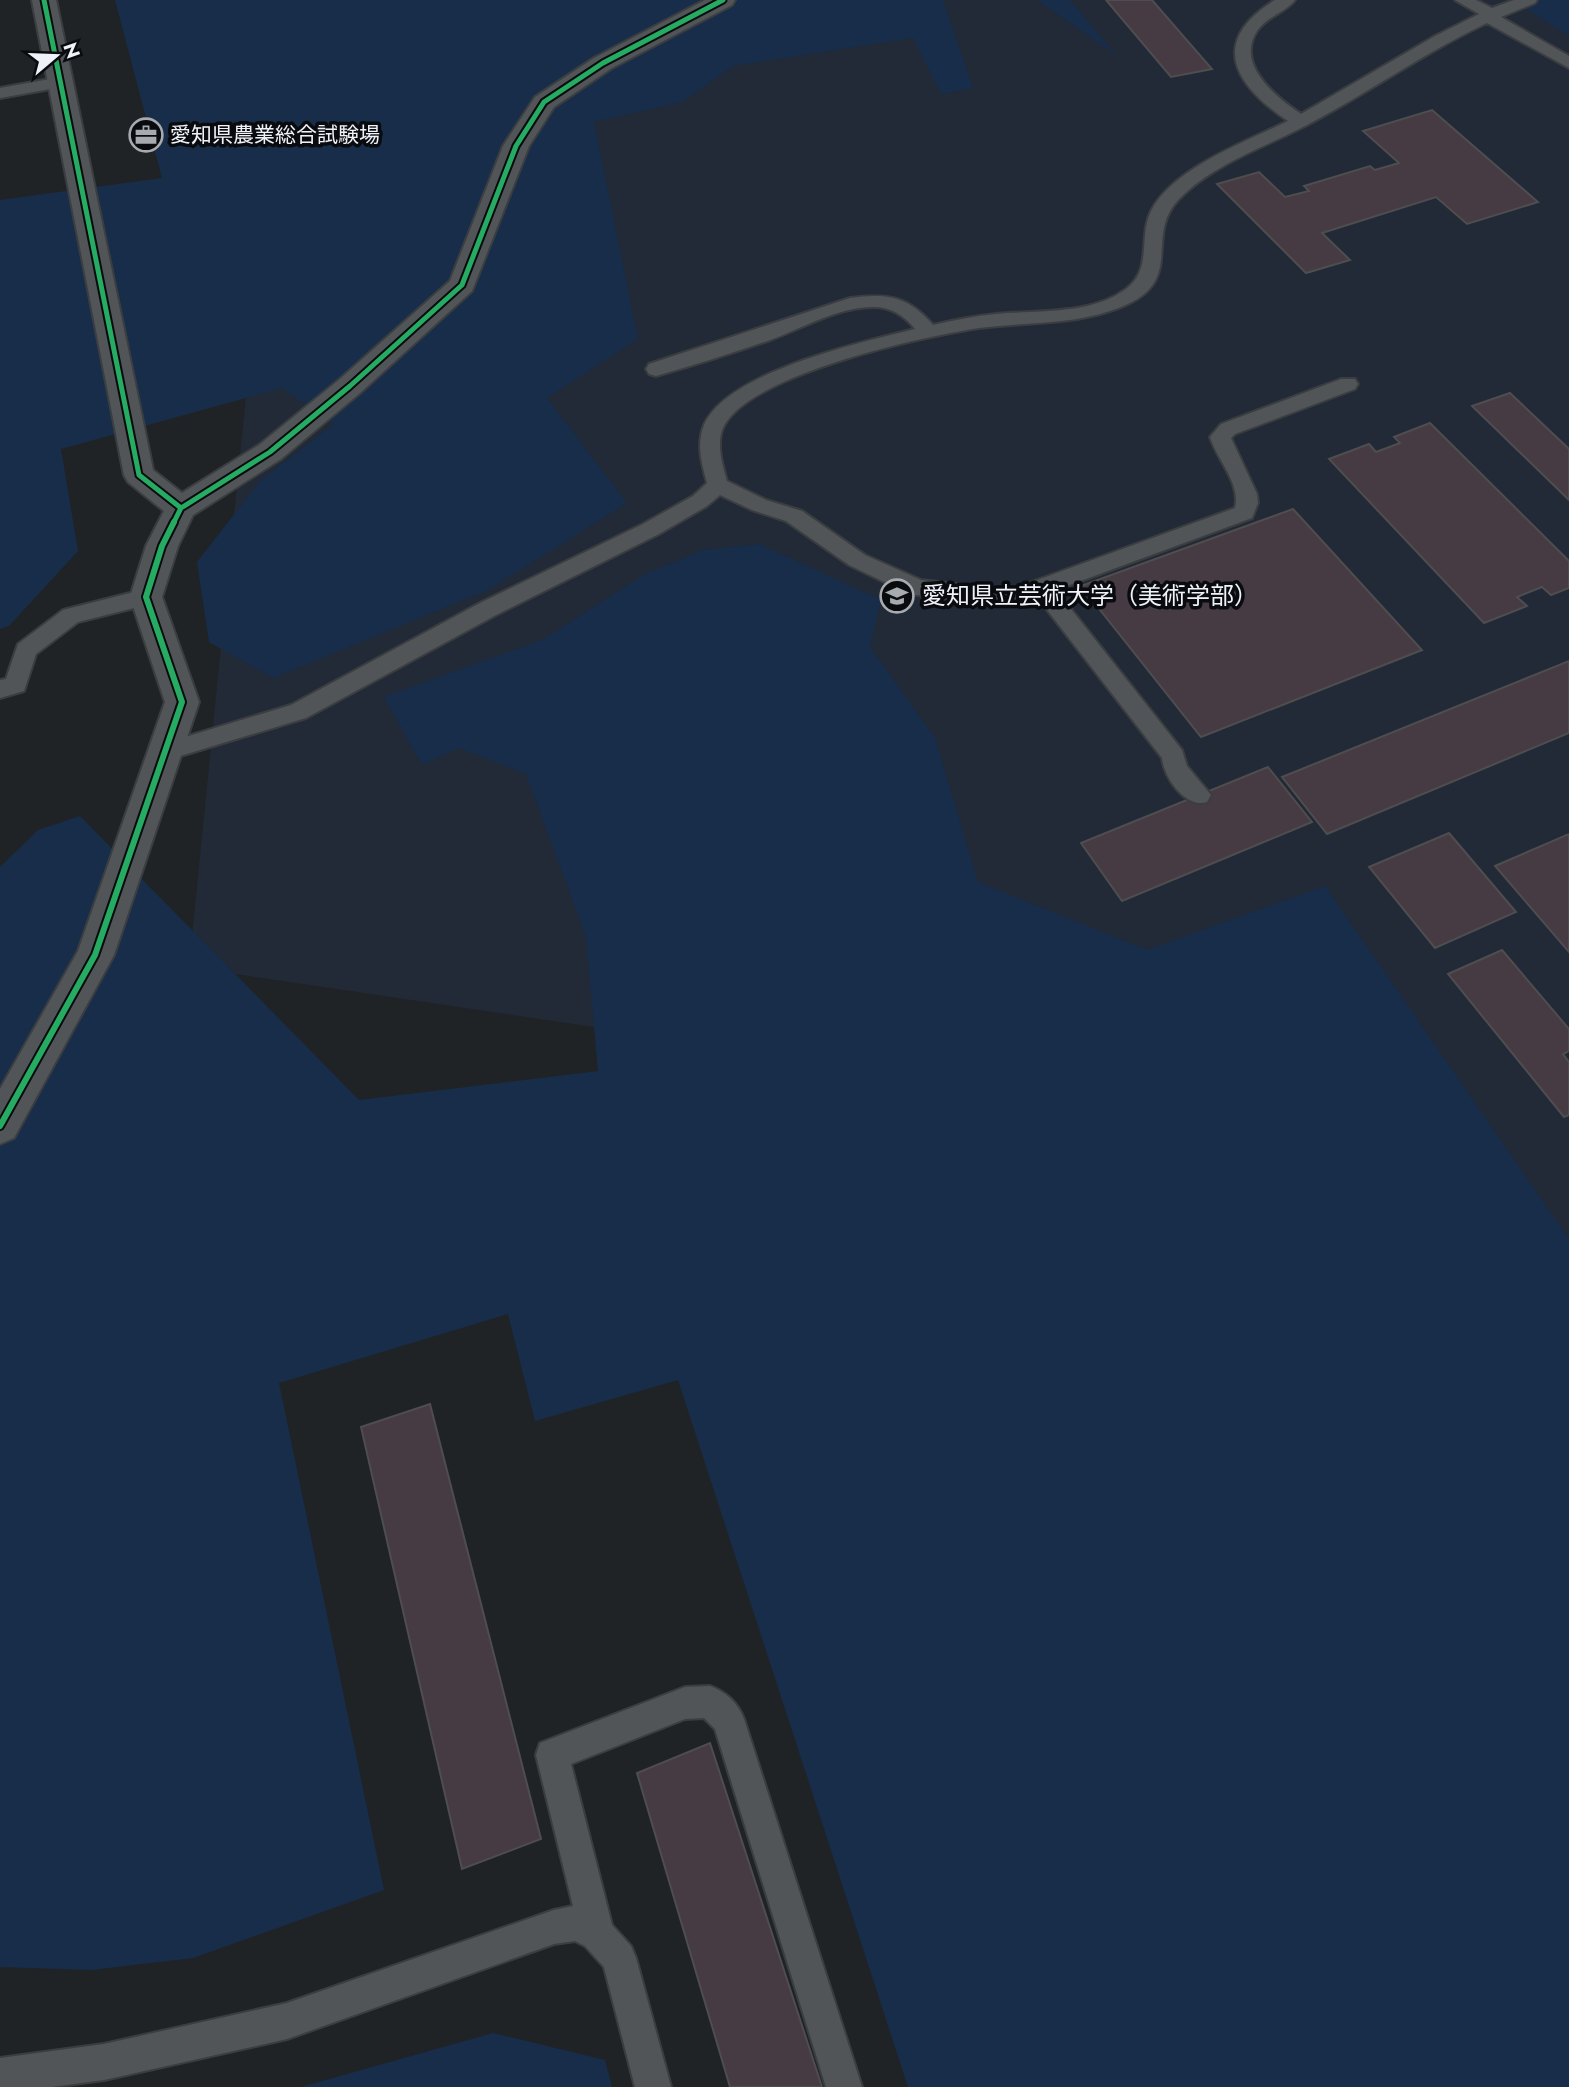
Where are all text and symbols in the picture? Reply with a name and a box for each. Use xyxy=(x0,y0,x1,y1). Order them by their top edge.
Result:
north arrow xyxy=(21,21,91,91)
text: N xyxy=(56,39,87,62)
office icon: 愛知県農業総合試験場 xyxy=(127,116,165,154)
place label: 愛知県農業総合試験場 xyxy=(170,120,380,150)
school or university icon: 愛知県立芸術大学（美術学部） xyxy=(878,577,916,615)
place label: 愛知県立芸術大学（美術学部） xyxy=(922,578,1258,613)

